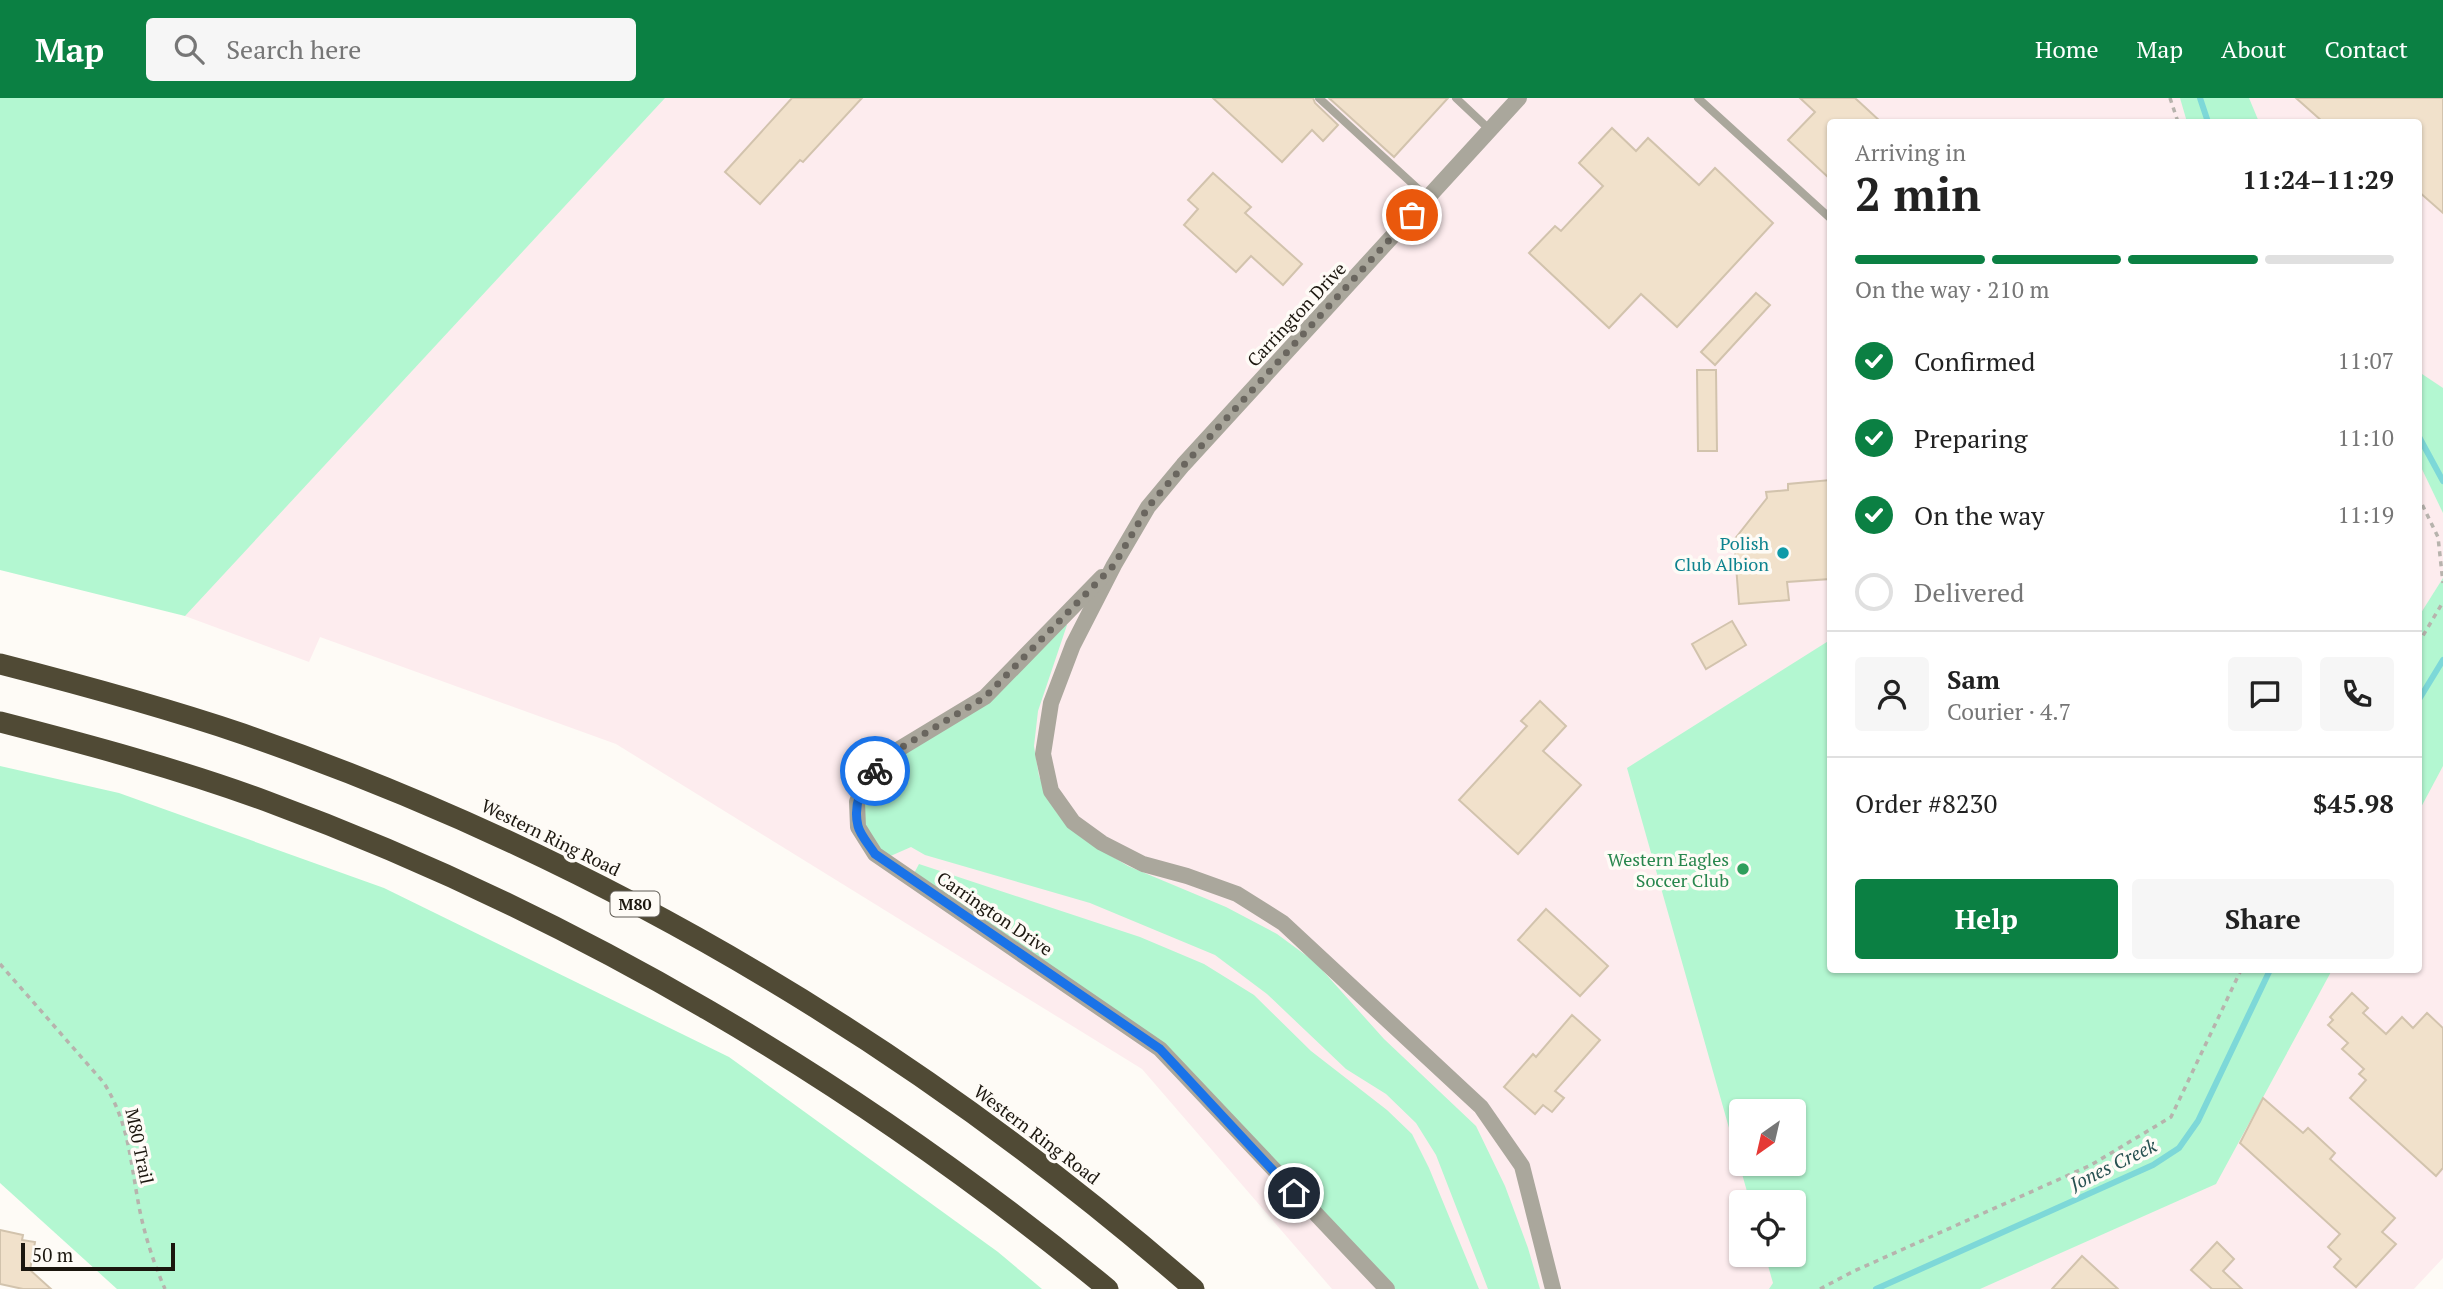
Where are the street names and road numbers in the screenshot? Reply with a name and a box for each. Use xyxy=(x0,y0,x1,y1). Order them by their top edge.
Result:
street label: Carrington Drive xyxy=(1241,257,1351,371)
street label: Western Ring Road xyxy=(478,793,624,881)
street label: Carrington Drive xyxy=(932,865,1058,961)
road number: M80 xyxy=(610,891,660,916)
street label: Western Ring Road xyxy=(969,1079,1105,1189)
street label: M80 Trail xyxy=(120,1106,160,1186)

